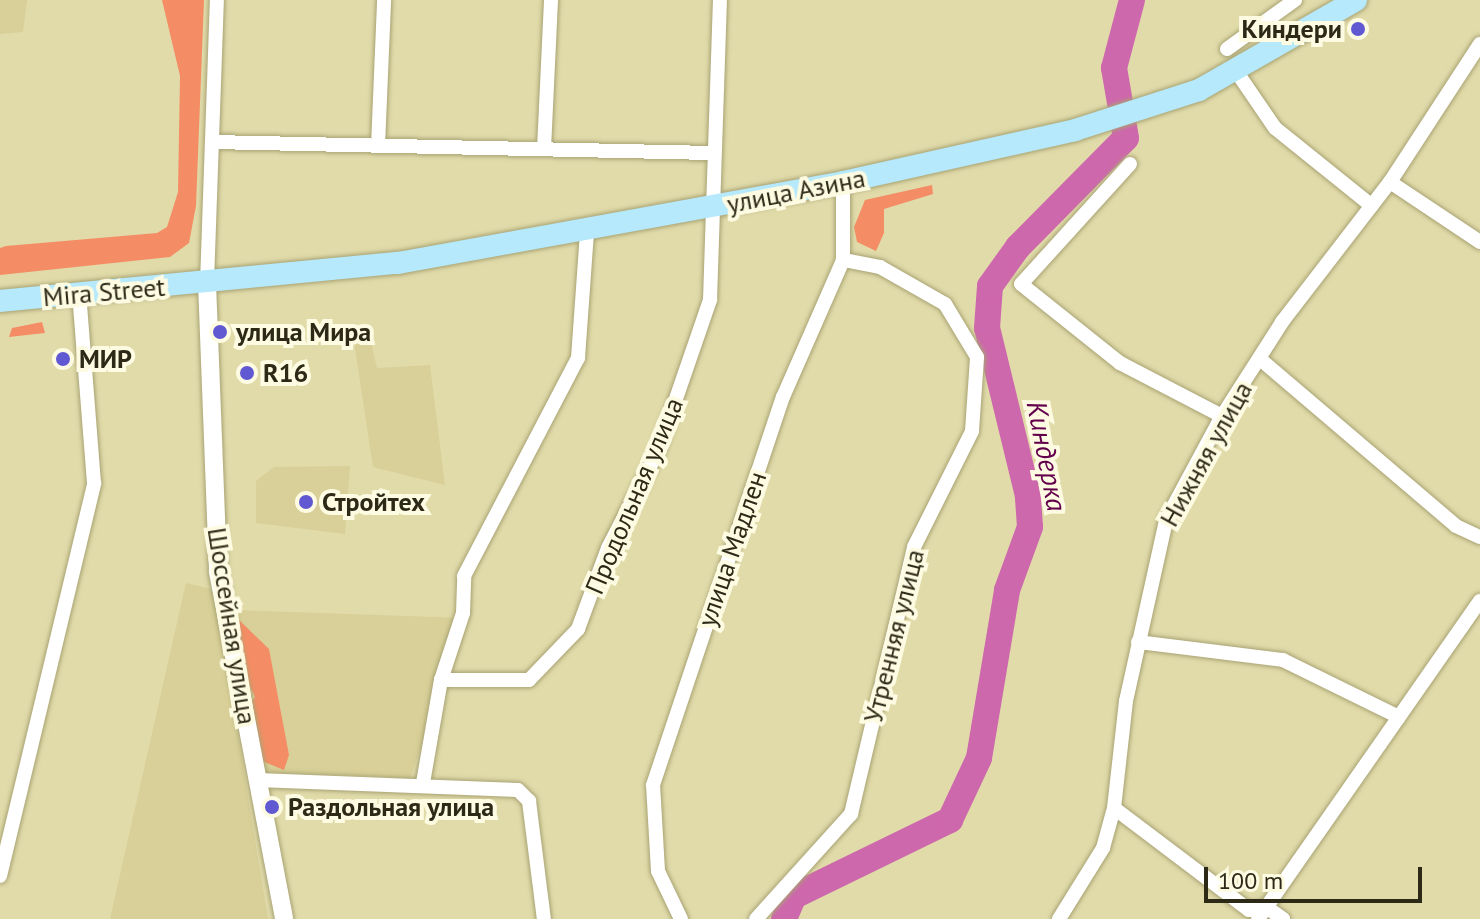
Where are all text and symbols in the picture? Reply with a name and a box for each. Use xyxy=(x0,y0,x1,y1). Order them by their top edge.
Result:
place label: Киндери xyxy=(1242,13,1342,45)
marker: Киндери xyxy=(1349,20,1367,38)
street label: улица Азина xyxy=(724,162,868,220)
street label: Mira Street xyxy=(42,271,166,313)
place label: улица Мира xyxy=(236,316,371,348)
marker: улица Мира xyxy=(211,323,229,341)
place label: МИР xyxy=(79,343,132,375)
marker: МИР xyxy=(54,350,72,368)
place label: R16 xyxy=(263,357,308,389)
marker: R16 xyxy=(238,364,256,382)
street label: Нижняя улица xyxy=(1153,376,1259,532)
street label: Продольная улица xyxy=(579,393,689,599)
water label: Киндерка xyxy=(1020,398,1074,514)
street label: улица Мадлен xyxy=(691,467,773,631)
place label: Стройтех xyxy=(322,486,425,518)
marker: Стройтех xyxy=(297,493,315,511)
street label: Шоссейная улица xyxy=(201,525,263,727)
street label: Утренняя улица xyxy=(857,546,931,726)
place label: Раздольная улица xyxy=(288,791,495,823)
marker: Раздольная улица xyxy=(263,798,281,816)
scale bar xyxy=(1208,851,1426,901)
text: 100 m xyxy=(1218,865,1283,896)

